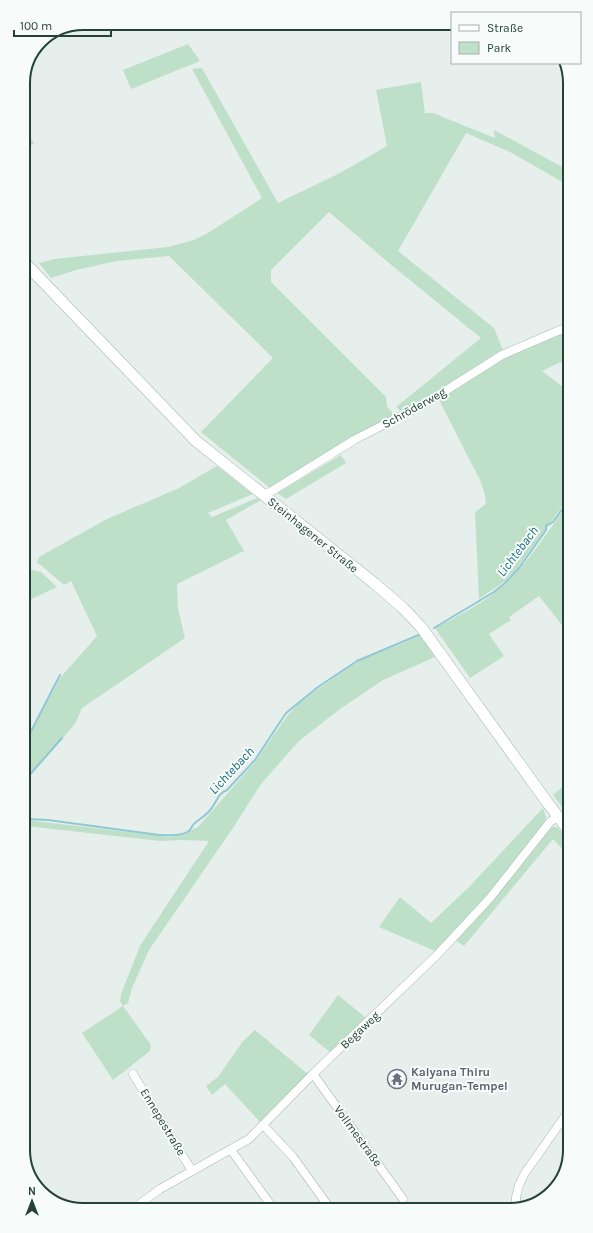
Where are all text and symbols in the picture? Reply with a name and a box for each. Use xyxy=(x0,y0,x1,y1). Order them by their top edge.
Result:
scale bar xyxy=(14,12,111,38)
legend xyxy=(451,12,581,64)
text: 100 m xyxy=(20,19,52,33)
text: Straße xyxy=(487,21,523,35)
text: Park xyxy=(487,41,512,55)
street label: Schröderweg xyxy=(380,385,449,431)
street label: Steinhagener Straße xyxy=(265,494,361,576)
water label: Lichtebach xyxy=(494,523,541,579)
water label: Lichtebach xyxy=(206,744,257,797)
street label: Begaweg xyxy=(337,1008,383,1052)
place label: Kalyana Thiru Murugan-Tempel xyxy=(411,1065,508,1093)
temple icon: Kalyana Thiru Murugan-Tempel xyxy=(386,1068,408,1090)
street label: Ennepestraße xyxy=(137,1086,189,1158)
street label: Vollmestraße xyxy=(331,1103,385,1169)
north arrow xyxy=(12,1181,52,1221)
text: N xyxy=(28,1185,36,1198)

